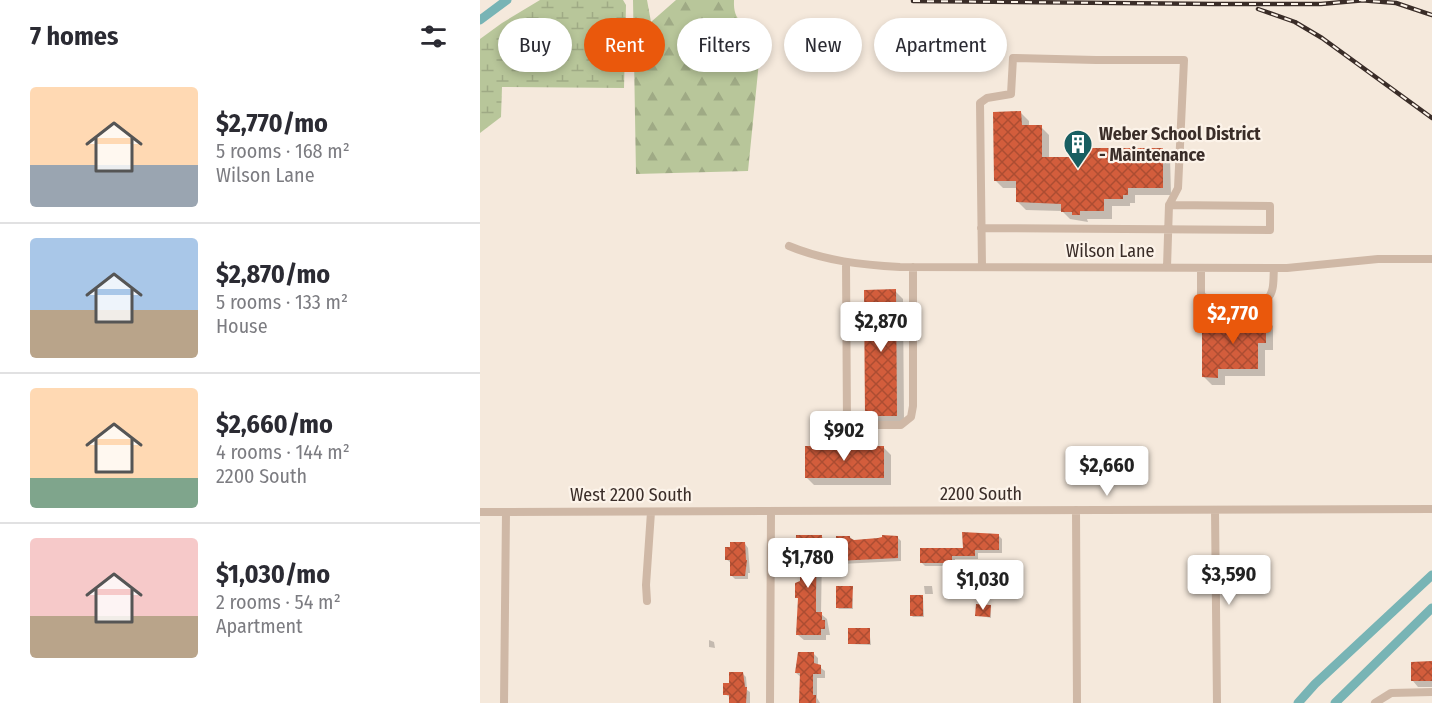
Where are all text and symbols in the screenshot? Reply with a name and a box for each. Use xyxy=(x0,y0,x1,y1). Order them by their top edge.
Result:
chip: Buy xyxy=(498,18,572,72)
chip: Rent xyxy=(584,18,665,72)
chip: Filters xyxy=(677,18,772,72)
chip: New xyxy=(784,18,862,72)
chip: Apartment xyxy=(874,18,1007,72)
icon: filters xyxy=(417,20,450,53)
text: 7 homes xyxy=(30,21,118,52)
text: $2,770/mo xyxy=(216,108,328,139)
icon: home xyxy=(78,111,150,183)
place label: Weber School District - Maintenance xyxy=(1099,123,1261,166)
building icon: Weber School District - Maintenance xyxy=(1062,128,1094,170)
text: 5 rooms · 168 m² xyxy=(216,139,350,163)
text: Wilson Lane xyxy=(216,163,315,187)
street label: Wilson Lane xyxy=(1066,240,1154,262)
text: $2,870/mo xyxy=(216,259,330,290)
icon: home xyxy=(78,262,150,334)
text: 5 rooms · 133 m² xyxy=(216,290,348,314)
pin: $2,770 xyxy=(1184,294,1282,345)
text: $2,770 xyxy=(1207,301,1259,325)
pin: $2,870 xyxy=(832,302,930,353)
text: $2,870 xyxy=(854,309,908,333)
text: House xyxy=(216,314,268,338)
text: $2,660/mo xyxy=(216,409,333,440)
pin: $902 xyxy=(808,411,880,462)
icon: home xyxy=(78,412,150,484)
text: $902 xyxy=(824,418,864,442)
text: 4 rooms · 144 m² xyxy=(216,440,350,464)
pin: $2,660 xyxy=(1058,446,1156,497)
text: $2,660 xyxy=(1079,453,1135,477)
text: 2200 South xyxy=(216,464,307,488)
street label: 2200 South xyxy=(940,483,1022,505)
street label: West 2200 South xyxy=(570,484,692,506)
pin: $1,780 xyxy=(759,538,857,589)
text: $1,780 xyxy=(782,545,834,569)
pin: $3,590 xyxy=(1180,555,1278,606)
text: $1,030/mo xyxy=(216,559,330,590)
pin: $1,030 xyxy=(934,560,1032,611)
icon: home xyxy=(78,562,150,634)
text: $3,590 xyxy=(1202,562,1256,586)
text: $1,030 xyxy=(956,567,1010,591)
text: 2 rooms · 54 m² xyxy=(216,590,341,614)
text: Apartment xyxy=(216,614,303,638)

